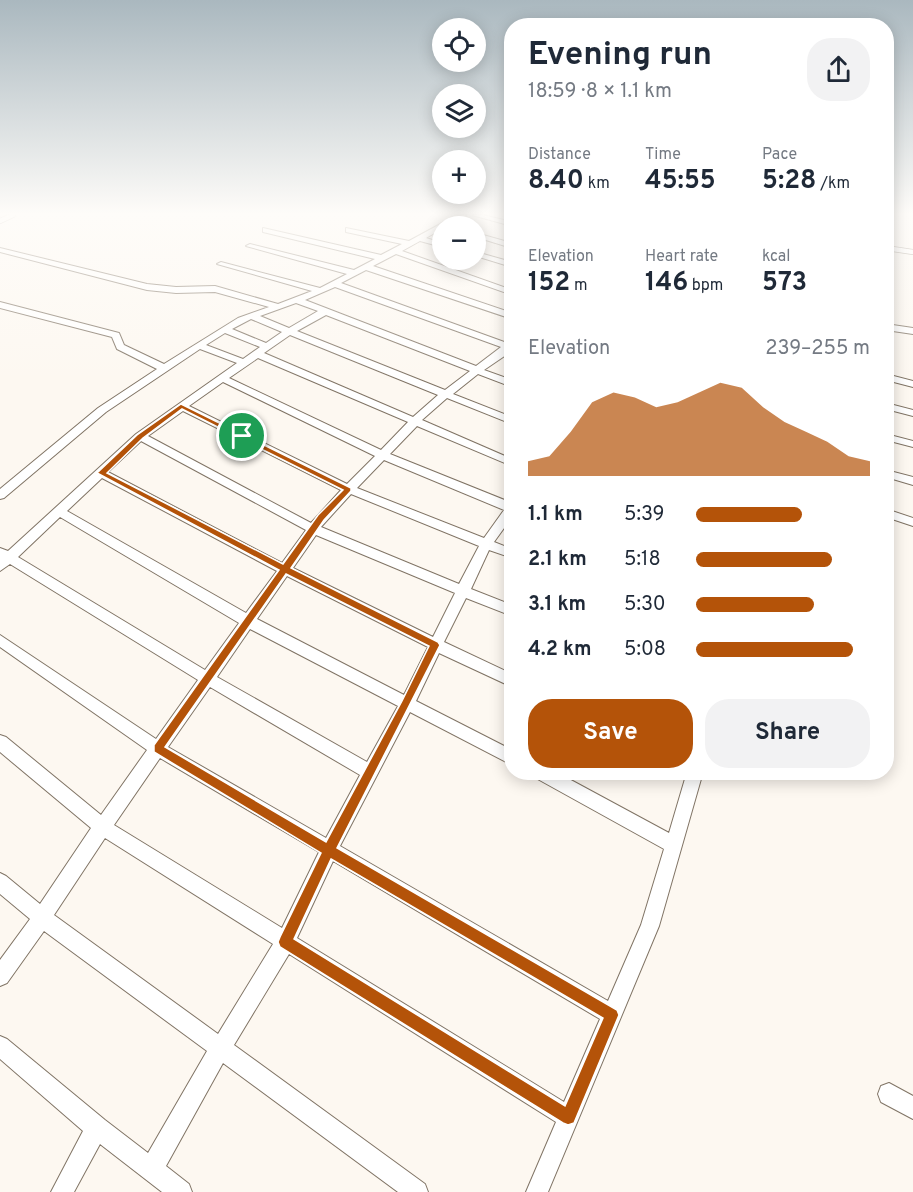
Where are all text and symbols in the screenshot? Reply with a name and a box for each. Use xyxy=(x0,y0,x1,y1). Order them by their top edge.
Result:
map controls xyxy=(432,18,486,270)
button: locate xyxy=(432,18,486,72)
text: Evening run xyxy=(528,35,712,77)
button: share xyxy=(807,38,870,101)
text: 18:59 · 8 × 1.1 km xyxy=(528,79,672,105)
button: layers xyxy=(432,84,486,138)
text: Distance xyxy=(528,145,591,165)
text: Time xyxy=(645,145,681,165)
text: Pace xyxy=(762,145,797,165)
button: + xyxy=(432,150,486,204)
text: 8.40 xyxy=(528,165,584,198)
text: 45:55 xyxy=(645,165,716,198)
text: 5:28 xyxy=(762,165,816,198)
text: km xyxy=(584,174,610,194)
text: /km xyxy=(816,174,850,194)
button: − xyxy=(432,216,486,270)
text: Elevation xyxy=(528,247,594,267)
text: Heart rate xyxy=(645,247,718,267)
text: kcal xyxy=(762,247,790,267)
text: 152 xyxy=(528,267,570,300)
text: 146 xyxy=(645,267,688,300)
text: 573 xyxy=(762,267,807,300)
text: m xyxy=(570,276,588,296)
text: bpm xyxy=(688,276,723,296)
text: Elevation xyxy=(528,336,610,362)
text: 239–255 m xyxy=(765,336,870,362)
pin xyxy=(216,410,267,461)
icon: arrive xyxy=(225,419,258,452)
text: 1.1 km xyxy=(528,502,583,528)
text: 5:39 xyxy=(624,502,665,528)
text: 2.1 km xyxy=(528,547,587,573)
text: 5:18 xyxy=(624,547,661,573)
text: 3.1 km xyxy=(528,592,586,618)
text: 5:30 xyxy=(624,592,666,618)
text: 4.2 km xyxy=(528,637,592,663)
text: 5:08 xyxy=(624,637,666,663)
button: Save xyxy=(528,699,693,768)
button: Share xyxy=(705,699,870,768)

